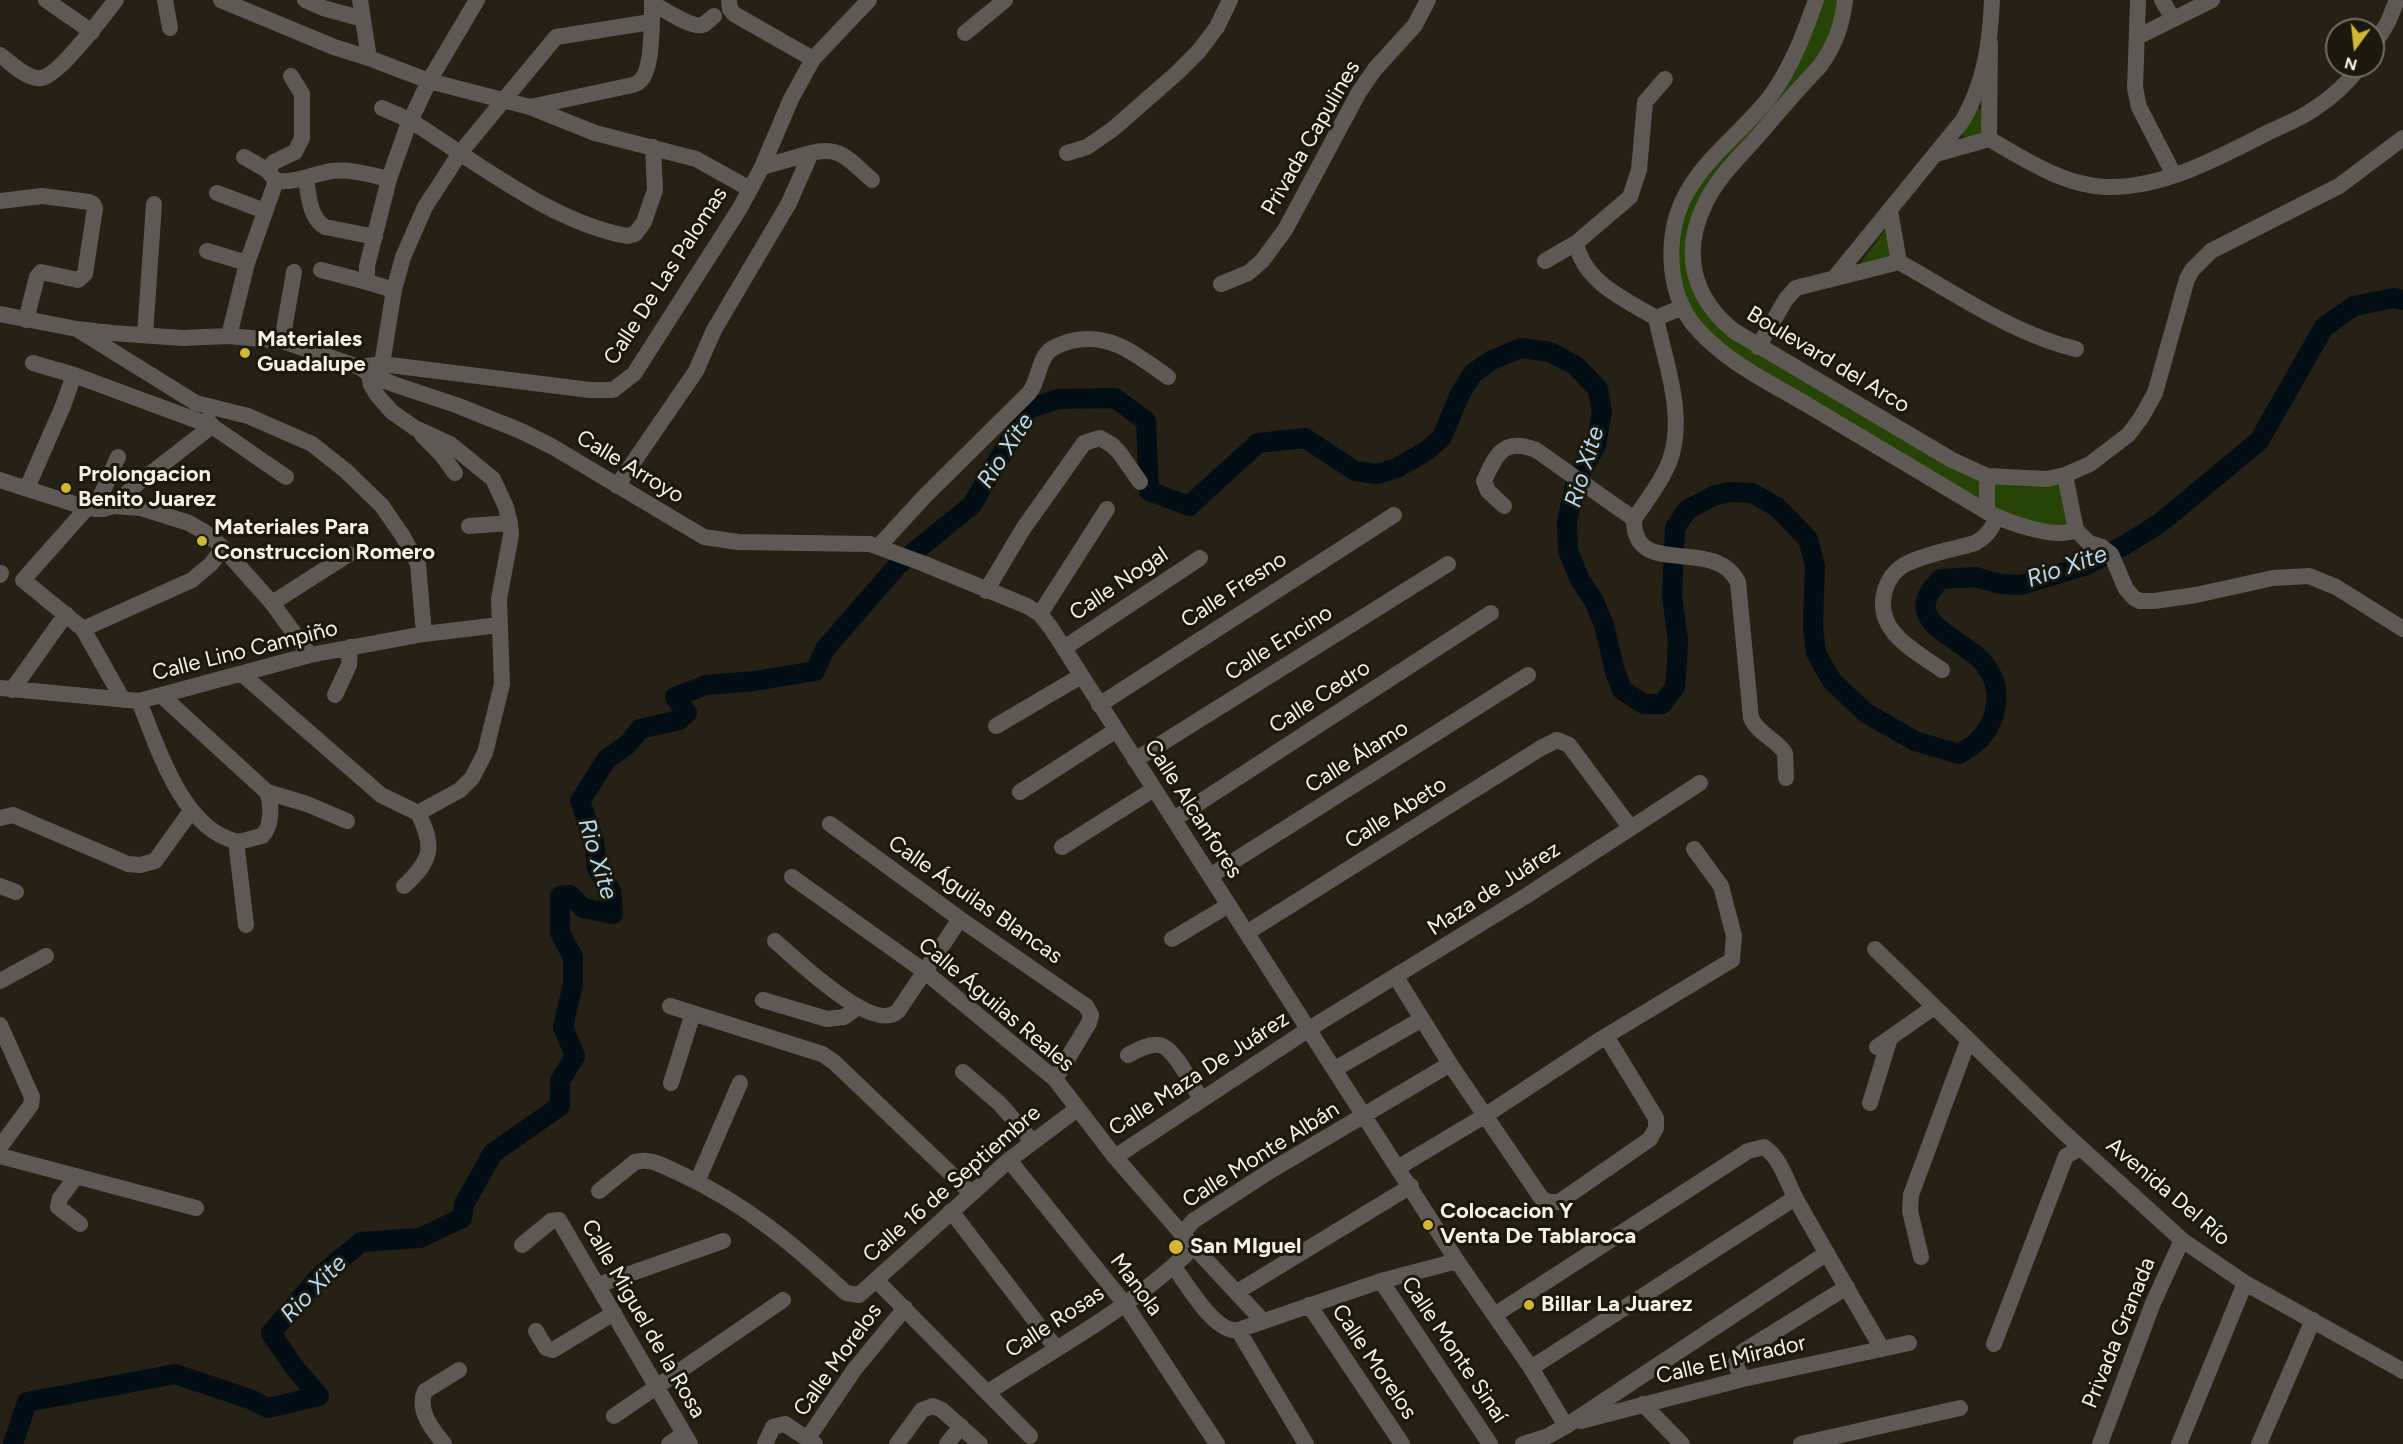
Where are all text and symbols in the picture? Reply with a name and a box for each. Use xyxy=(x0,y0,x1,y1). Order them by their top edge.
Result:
north arrow xyxy=(2325,18,2385,78)
text: N xyxy=(2342,53,2359,75)
street label: Privada Capulines xyxy=(1256,56,1366,220)
street label: Calle De Las Palomas xyxy=(599,182,733,370)
street label: Boulevard del Arco xyxy=(1742,301,1914,419)
place label: Materiales Guadalupe xyxy=(257,327,366,378)
marker: Materiales Guadalupe xyxy=(238,346,252,360)
water label: Rio Xite xyxy=(971,408,1041,494)
water label: Rio Xite xyxy=(1559,423,1611,511)
street label: Calle Arroyo xyxy=(572,425,688,509)
place label: Prolongacion Benito Juarez xyxy=(78,462,216,514)
marker: Prolongacion Benito Juarez xyxy=(59,481,73,495)
place label: Materiales Para Construccion Romero xyxy=(214,515,435,566)
marker: Materiales Para Construccion Romero xyxy=(195,534,209,548)
water label: Rio Xite xyxy=(2023,540,2111,594)
street label: Calle Nogal xyxy=(1065,541,1173,627)
street label: Calle Fresno xyxy=(1176,546,1292,634)
street label: Calle Encino xyxy=(1220,600,1338,686)
street label: Calle Lino Campiño xyxy=(150,615,340,687)
street label: Calle Cedro xyxy=(1265,655,1375,739)
street label: Calle Álamo xyxy=(1301,715,1413,799)
street label: Calle Alcanfores xyxy=(1138,735,1248,883)
street label: Calle Abeto xyxy=(1340,771,1452,855)
water label: Rio Xite xyxy=(571,815,623,903)
street label: Calle Águilas Blancas xyxy=(883,830,1067,970)
street label: Maza de Juárez xyxy=(1423,836,1565,942)
street label: Calle Águilas Reales xyxy=(913,932,1079,1078)
street label: Calle Maza De Juárez xyxy=(1104,1006,1294,1142)
street label: Calle Monte Albán xyxy=(1178,1096,1344,1214)
street label: Calle 16 de Septiembre xyxy=(858,1100,1046,1268)
street label: Avenida Del Río xyxy=(2101,1132,2235,1252)
place label: Colocacion Y Venta De Tablaroca xyxy=(1440,1199,1636,1250)
street label: Calle Miguel de la Rosa xyxy=(575,1215,711,1423)
marker: Colocacion Y Venta De Tablaroca xyxy=(1421,1218,1435,1232)
place label: San MIguel xyxy=(1190,1234,1301,1260)
marker: San MIguel xyxy=(1167,1238,1185,1256)
water label: Rio Xite xyxy=(275,1249,353,1329)
street label: Manola xyxy=(1104,1249,1168,1321)
street label: Privada Granada xyxy=(2077,1254,2161,1412)
street label: Calle Monte Sinaí xyxy=(1395,1272,1513,1428)
street label: Calle Rosas xyxy=(1001,1280,1109,1364)
place label: Billar La Juarez xyxy=(1541,1292,1693,1318)
street label: Calle Morelos xyxy=(788,1298,888,1422)
marker: Billar La Juarez xyxy=(1522,1298,1536,1312)
street label: Calle Morelos xyxy=(1326,1300,1422,1424)
street label: Calle El Mirador xyxy=(1654,1330,1808,1390)

